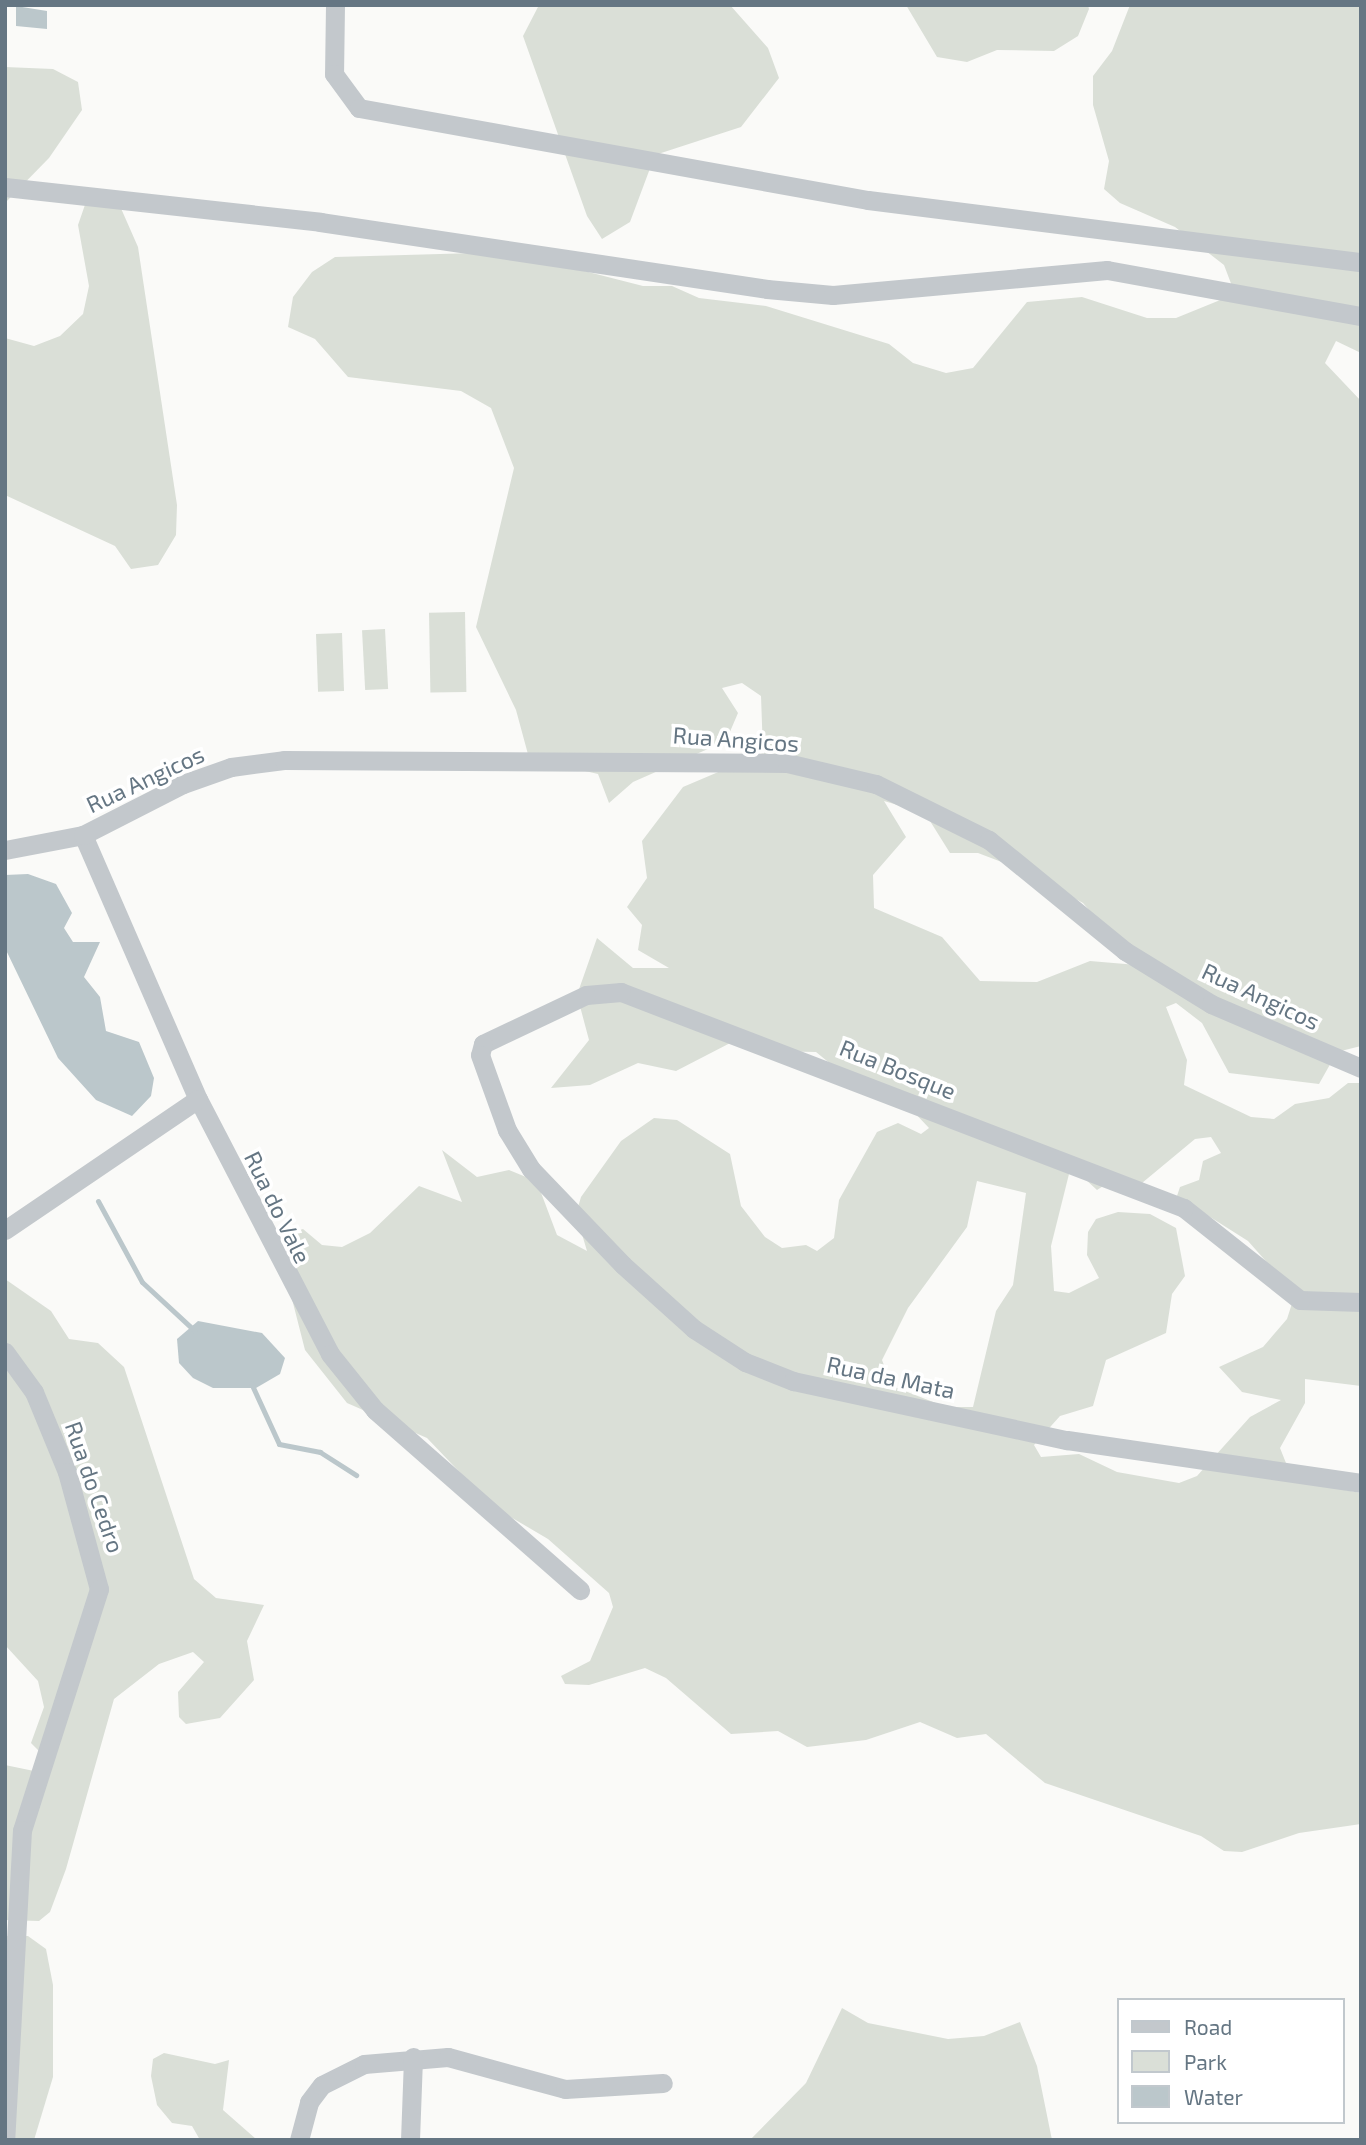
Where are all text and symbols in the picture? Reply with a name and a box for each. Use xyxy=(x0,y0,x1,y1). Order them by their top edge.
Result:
street label: Rua Angicos xyxy=(672,721,800,757)
street label: Rua Angicos xyxy=(82,740,208,818)
street label: Rua Angicos xyxy=(1198,957,1324,1035)
street label: Rua Bosque xyxy=(836,1033,960,1105)
street label: Rua do Vale xyxy=(239,1146,317,1268)
street label: Rua da Mata xyxy=(824,1350,958,1404)
street label: Rua do Cedro xyxy=(60,1418,130,1556)
legend xyxy=(1118,1998,1345,2124)
text: Road xyxy=(1184,2014,1232,2039)
text: Park xyxy=(1184,2049,1227,2074)
text: Water xyxy=(1184,2084,1243,2109)

